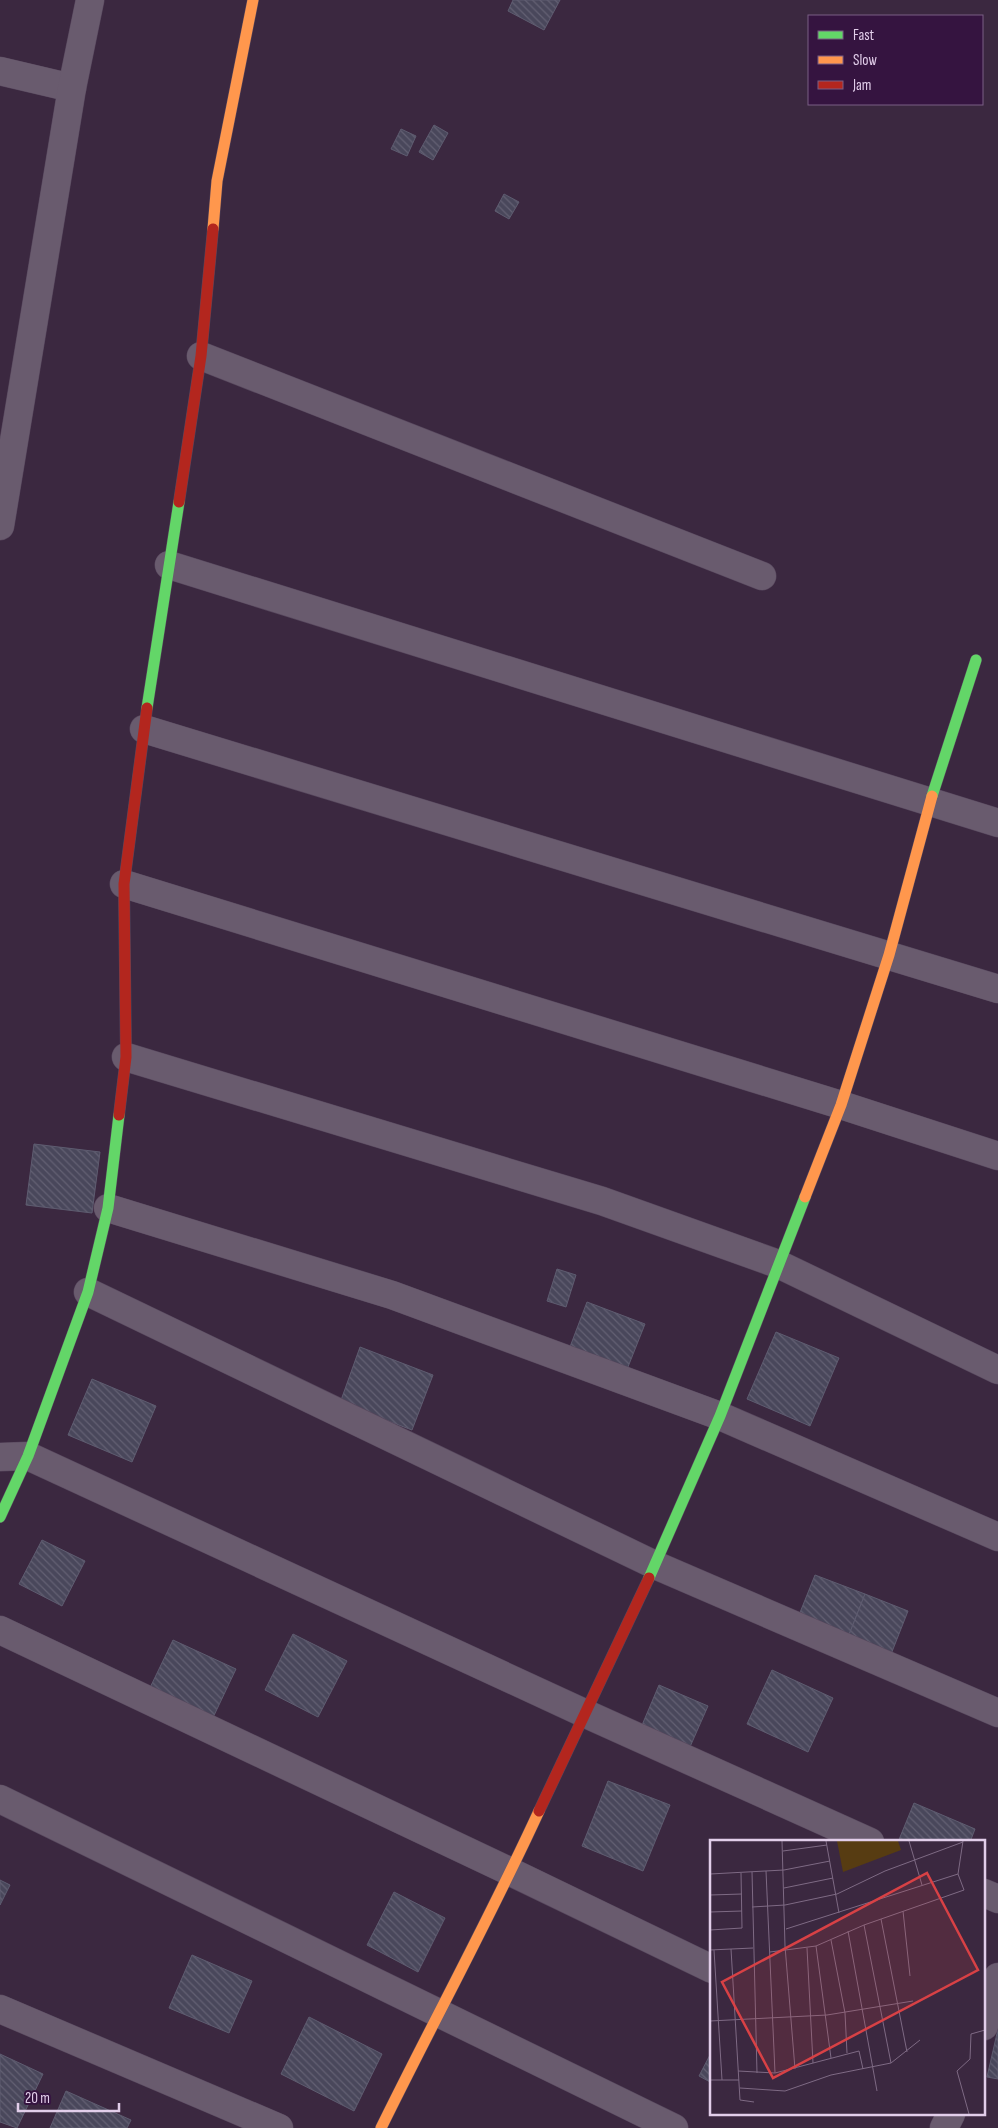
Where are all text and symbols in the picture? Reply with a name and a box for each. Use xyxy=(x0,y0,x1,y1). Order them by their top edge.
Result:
legend xyxy=(808,15,983,105)
text: Fast xyxy=(853,26,875,45)
text: Slow xyxy=(853,51,877,70)
text: Jam xyxy=(852,76,871,95)
inset map xyxy=(710,1840,986,2116)
scale bar xyxy=(18,2080,119,2112)
text: 20 m xyxy=(25,2089,50,2108)

